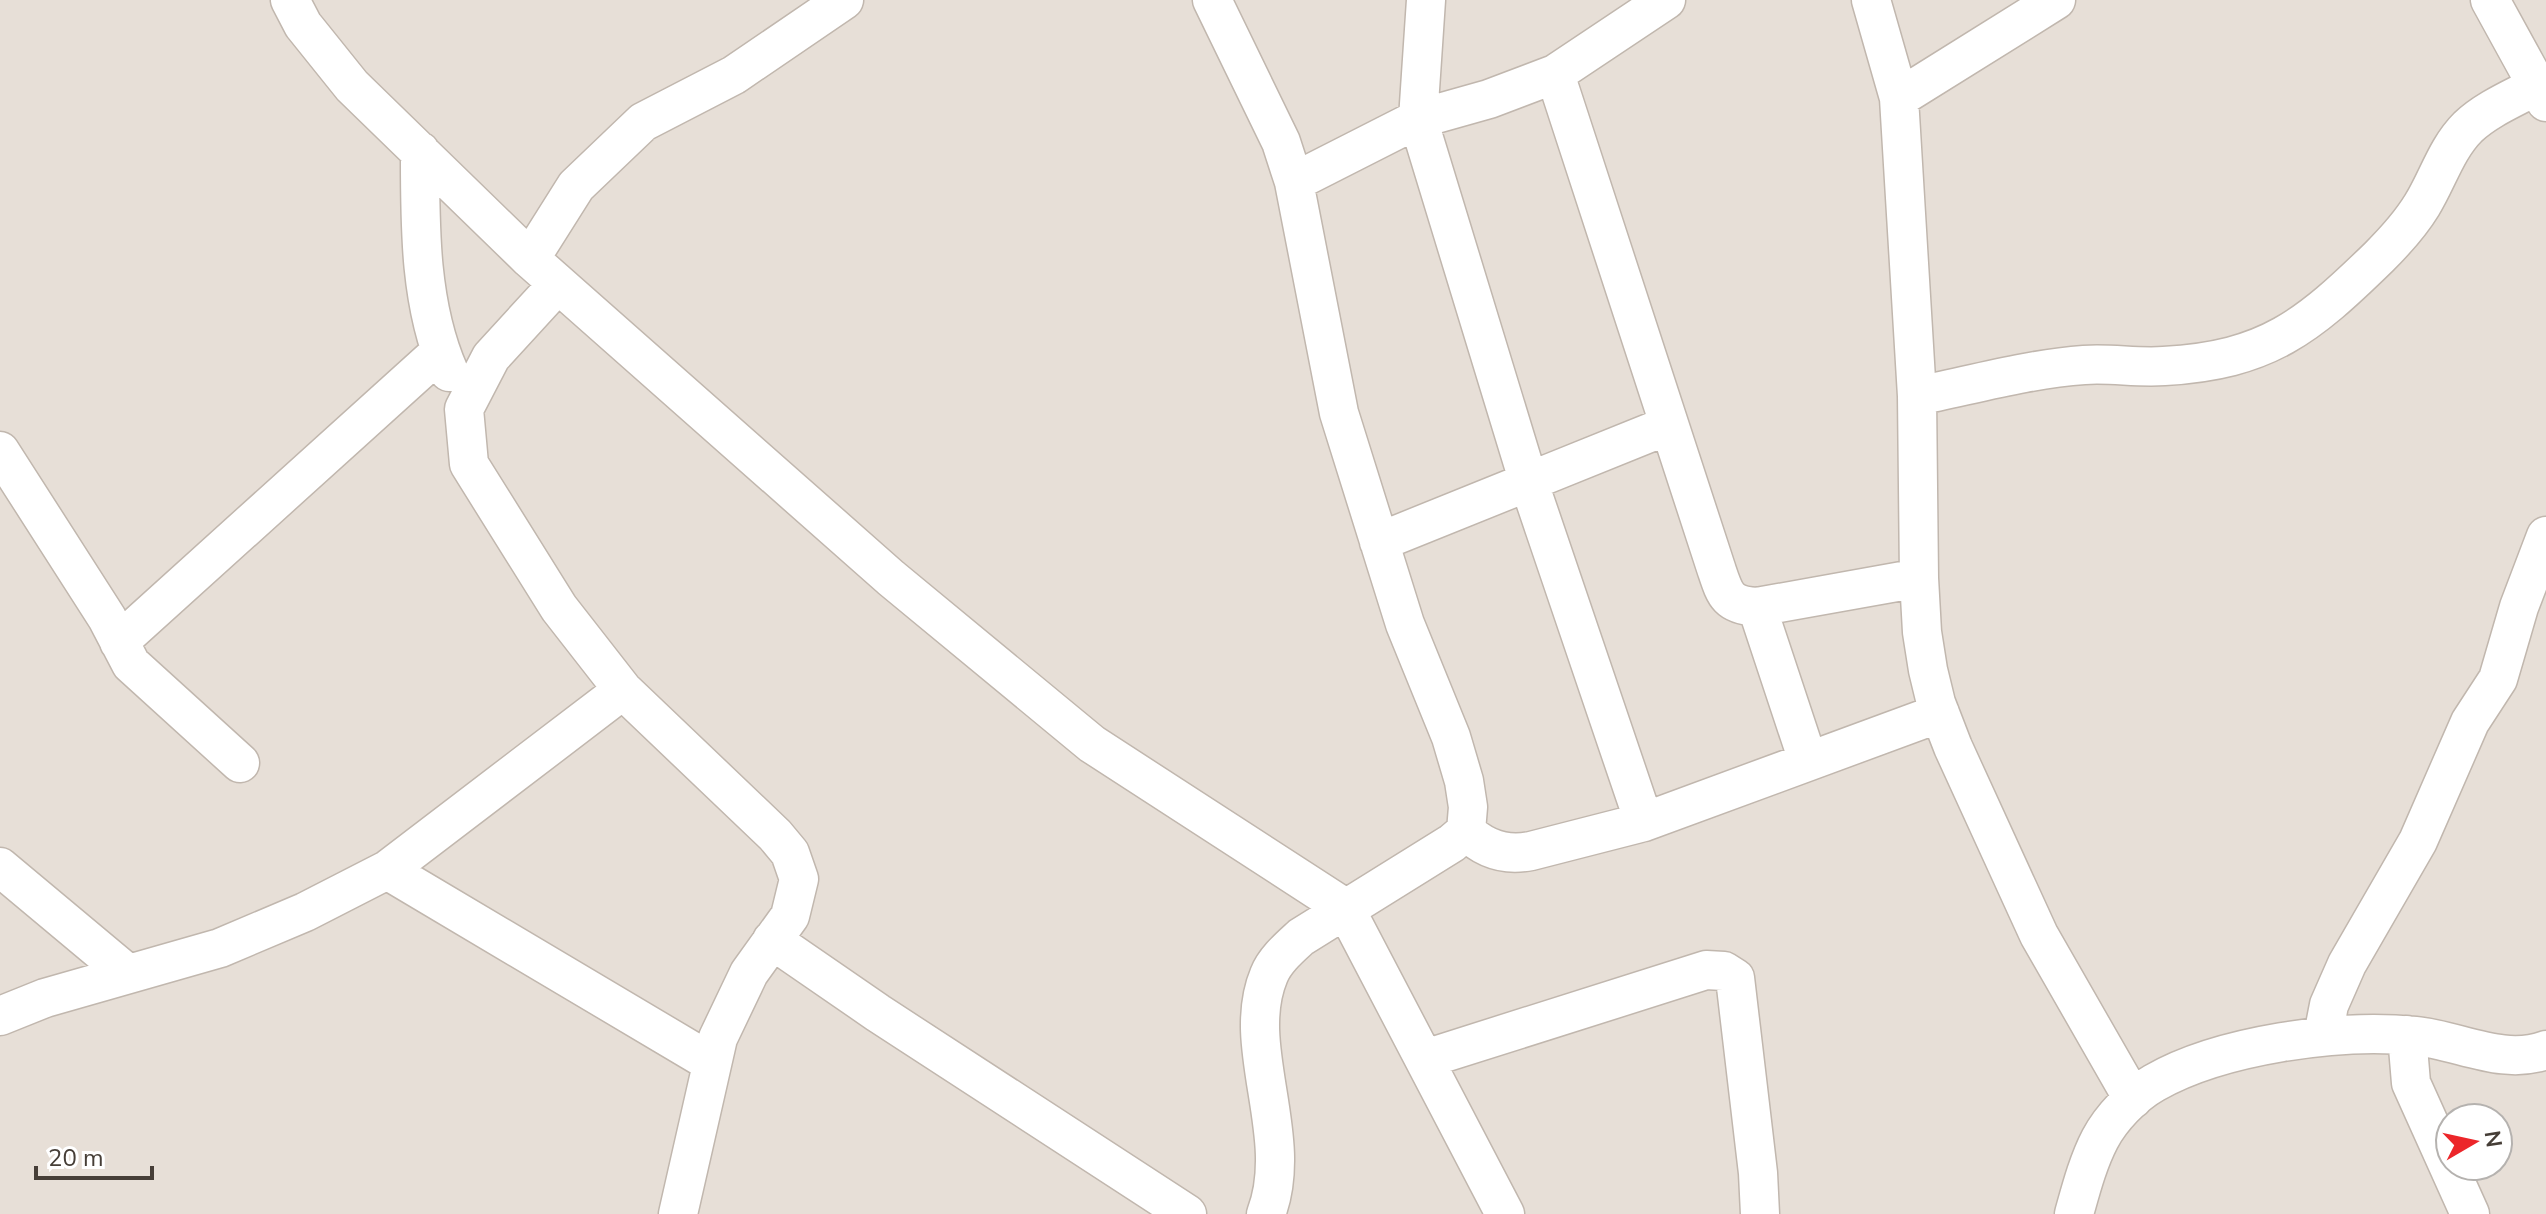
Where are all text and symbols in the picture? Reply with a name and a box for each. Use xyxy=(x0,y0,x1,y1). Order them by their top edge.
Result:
north arrow xyxy=(2434,1102,2514,1182)
text: N xyxy=(2477,1129,2509,1150)
scale bar xyxy=(36,1130,152,1180)
text: 20 m xyxy=(48,1142,104,1174)

